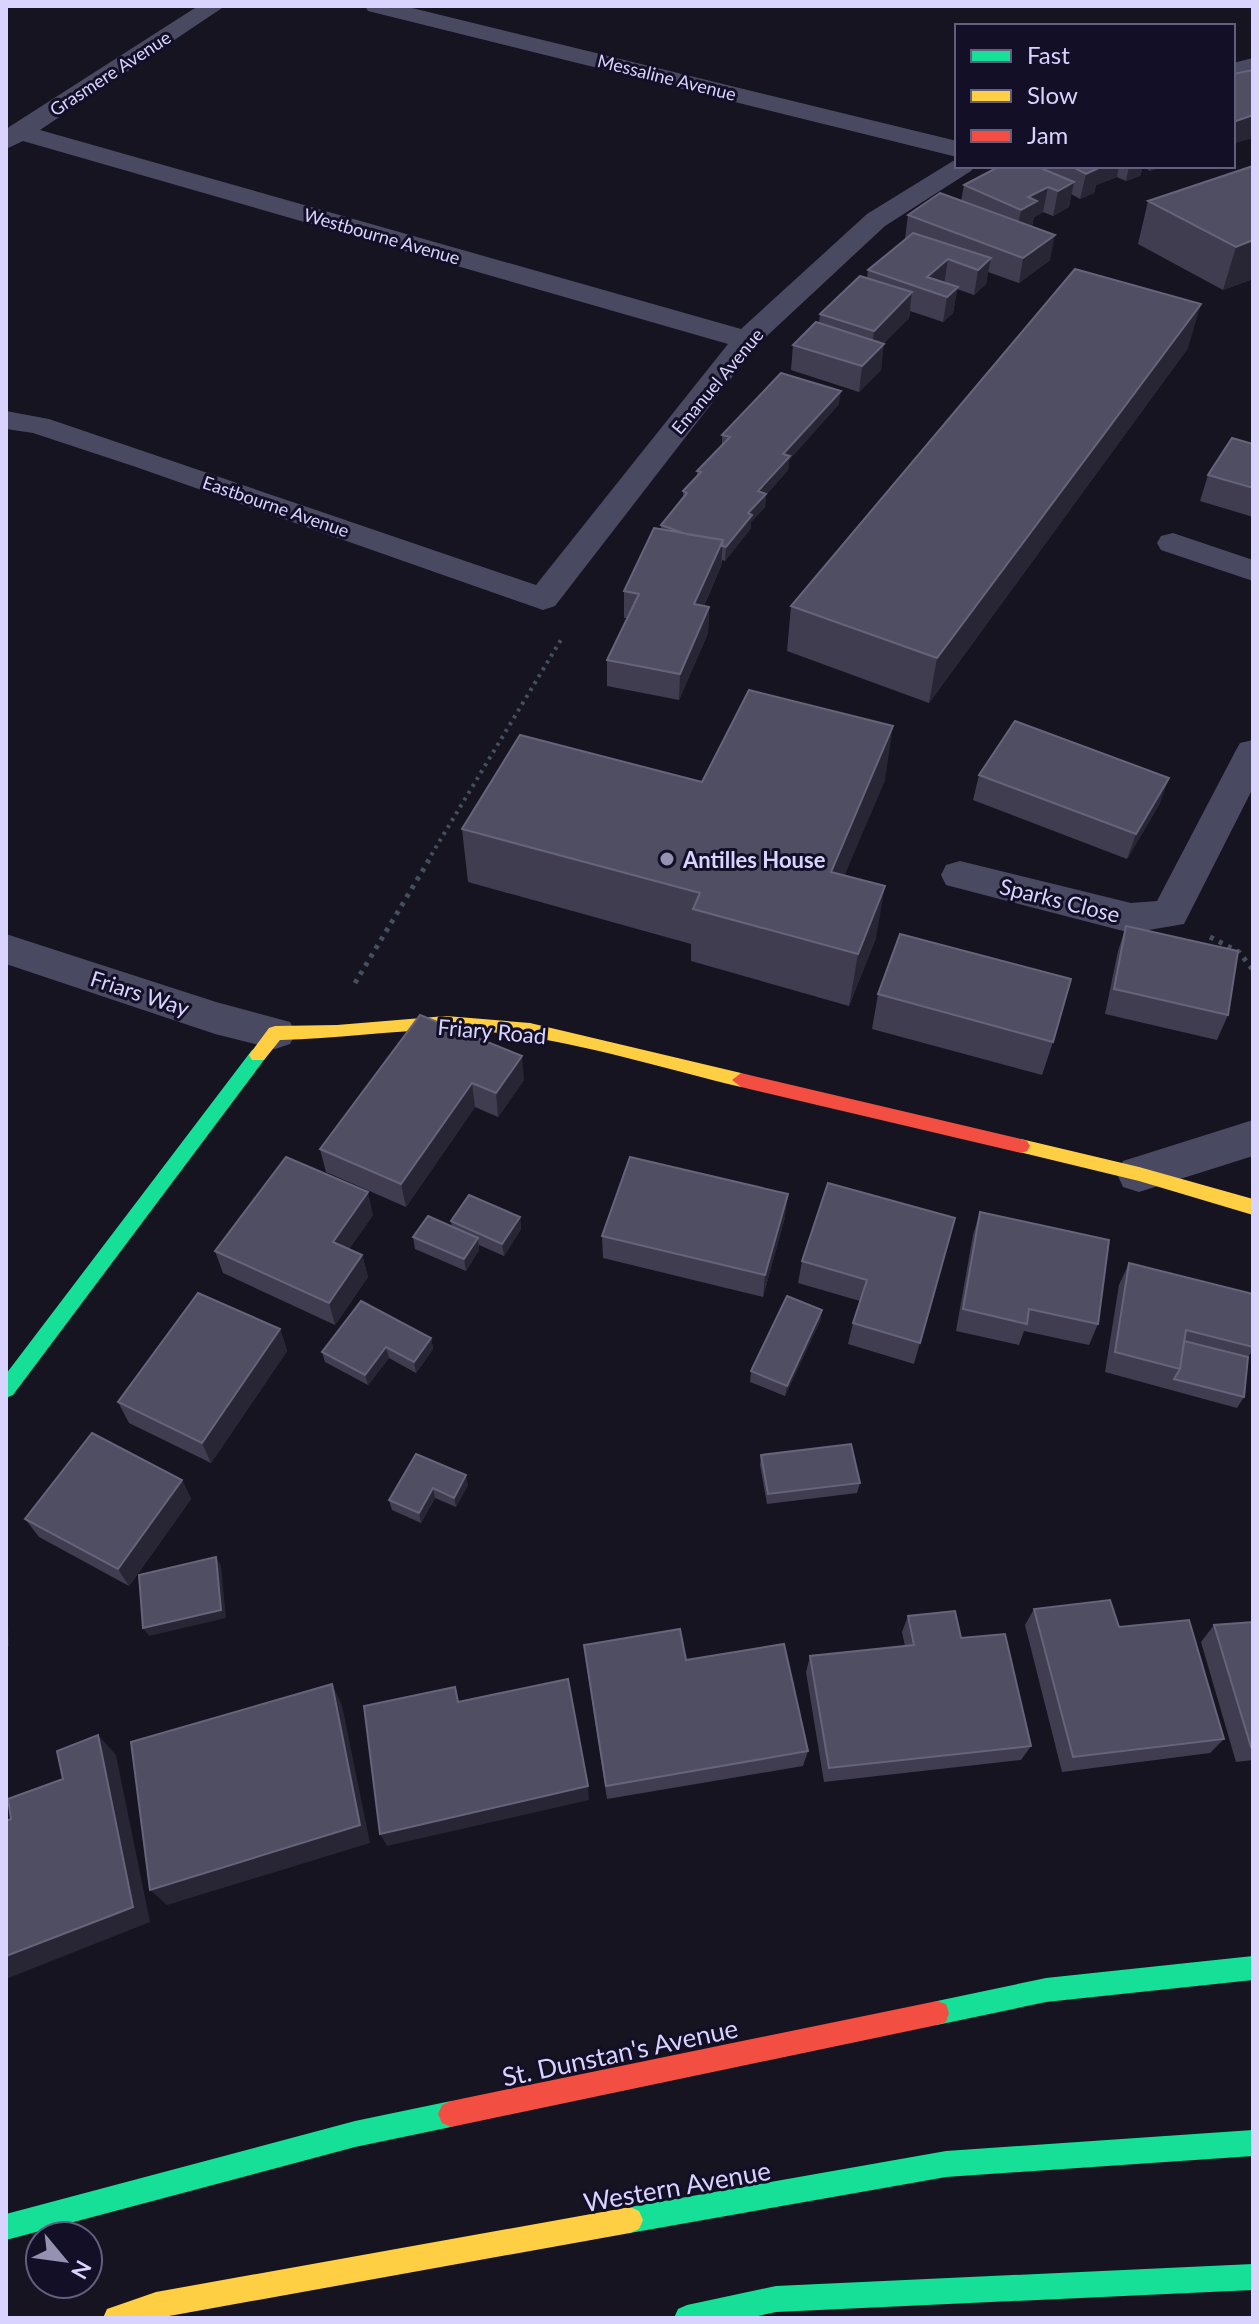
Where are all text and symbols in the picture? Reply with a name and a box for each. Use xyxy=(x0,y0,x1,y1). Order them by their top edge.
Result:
legend xyxy=(955,24,1235,168)
street label: Grasmere Avenue xyxy=(45,26,175,120)
text: Fast xyxy=(1027,40,1070,69)
street label: Messaline Avenue xyxy=(595,49,739,105)
text: Slow xyxy=(1027,80,1078,109)
text: Jam xyxy=(1027,120,1068,149)
street label: Westbourne Avenue xyxy=(301,203,463,269)
street label: Emanuel Avenue xyxy=(666,324,768,438)
street label: Eastbourne Avenue xyxy=(200,471,352,541)
place label: Antilles House xyxy=(682,846,826,873)
marker: Antilles House xyxy=(658,850,676,868)
street label: Sparks Close xyxy=(997,872,1123,928)
street label: Friars Way xyxy=(87,964,193,1022)
street label: Friary Road xyxy=(437,1013,547,1049)
street label: St. Dunstan's Avenue xyxy=(499,2011,741,2093)
street label: Western Avenue xyxy=(581,2154,773,2218)
north arrow xyxy=(24,2220,104,2300)
text: N xyxy=(66,2256,98,2284)

